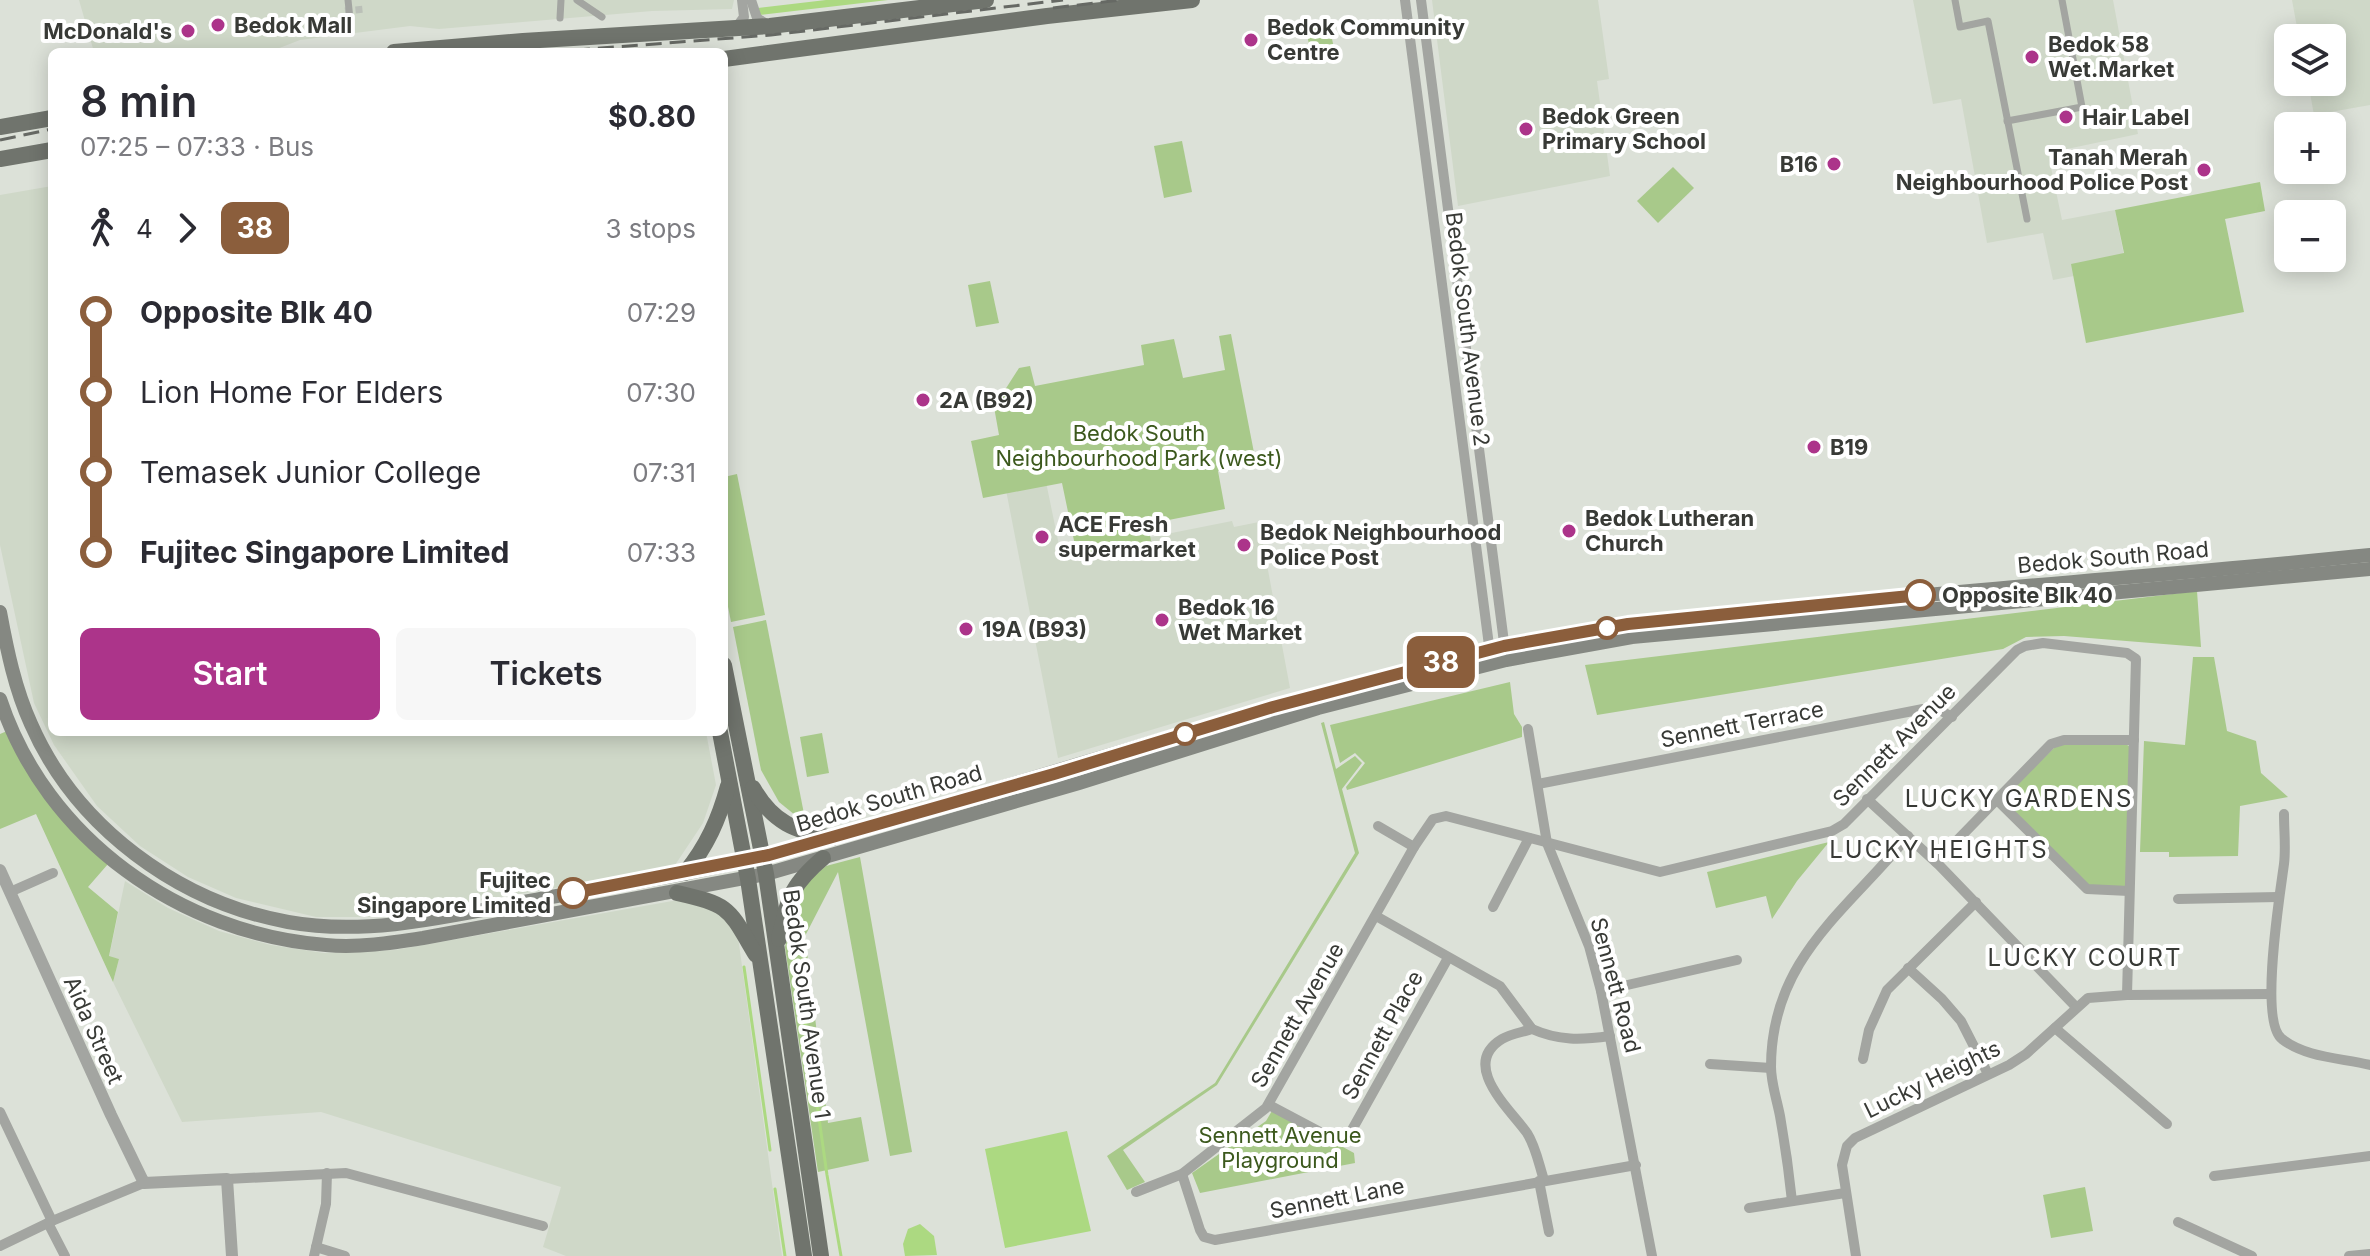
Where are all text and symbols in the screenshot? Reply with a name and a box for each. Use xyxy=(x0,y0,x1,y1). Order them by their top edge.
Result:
place label: Bedok Mall xyxy=(234,12,352,38)
place label: Bedok Community Centre xyxy=(1267,14,1465,65)
marker: Bedok Mall xyxy=(209,16,227,34)
place label: McDonald's xyxy=(43,18,172,44)
marker: McDonald's xyxy=(179,22,197,40)
map controls xyxy=(2274,24,2346,272)
button: layers xyxy=(2274,24,2346,96)
marker: Bedok Community Centre xyxy=(1242,31,1260,49)
place label: Bedok 58 Wet.Market xyxy=(2048,31,2174,82)
marker: Bedok 58 Wet.Market xyxy=(2023,48,2041,66)
text: 8 min xyxy=(80,74,197,128)
text: $0.80 xyxy=(608,98,696,134)
place label: Bedok Green Primary School xyxy=(1542,103,1706,154)
place label: Hair Label xyxy=(2082,104,2190,130)
marker: Hair Label xyxy=(2057,108,2075,126)
button: + xyxy=(2274,112,2346,184)
marker: Bedok Green Primary School xyxy=(1517,120,1535,138)
text: 07:25 – 07:33 · Bus xyxy=(80,131,314,162)
place label: Tanah Merah Neighbourhood Police Post xyxy=(1896,144,2188,195)
place label: B16 xyxy=(1780,151,1818,177)
marker: B16 xyxy=(1825,155,1843,173)
marker: Tanah Merah Neighbourhood Police Post xyxy=(2195,161,2213,179)
button: − xyxy=(2274,200,2346,272)
icon: walk xyxy=(80,206,124,250)
icon: forward xyxy=(165,206,209,250)
street label: Bedok South Avenue 2 xyxy=(1441,210,1495,448)
text: 38 xyxy=(237,211,273,245)
text: 4 xyxy=(136,213,153,244)
text: 3 stops xyxy=(605,213,696,244)
text: Opposite Blk 40 xyxy=(140,294,373,330)
text: 07:29 xyxy=(627,297,696,328)
text: Lion Home For Elders xyxy=(140,374,443,410)
text: 07:30 xyxy=(626,377,696,408)
place label: 2A (B92) xyxy=(939,387,1034,413)
marker: 2A (B92) xyxy=(914,391,932,409)
park label: Bedok South Neighbourhood Park (west) xyxy=(995,420,1283,471)
place label: B19 xyxy=(1830,434,1868,460)
marker: B19 xyxy=(1805,438,1823,456)
text: Temasek Junior College xyxy=(140,454,481,490)
text: 07:31 xyxy=(632,457,696,488)
place label: Bedok Lutheran Church xyxy=(1585,505,1754,556)
place label: ACE Fresh supermarket xyxy=(1058,511,1196,562)
place label: Bedok Neighbourhood Police Post xyxy=(1260,519,1501,570)
marker: Bedok Lutheran Church xyxy=(1560,522,1578,540)
marker: ACE Fresh supermarket xyxy=(1033,528,1051,546)
text: Fujitec Singapore Limited xyxy=(140,534,510,570)
marker: Bedok Neighbourhood Police Post xyxy=(1235,536,1253,554)
street label: Bedok South Road xyxy=(2016,536,2210,578)
text: 07:33 xyxy=(627,537,696,568)
marker: Opposite Blk 40 xyxy=(1905,580,1935,610)
place label: Opposite Blk 40 xyxy=(1942,582,2113,608)
place label: Bedok 16 Wet Market xyxy=(1178,594,1302,645)
marker: Bedok 16 Wet Market xyxy=(1153,611,1171,629)
place label: 19A (B93) xyxy=(982,616,1087,642)
unlabelled marker xyxy=(1596,617,1618,639)
marker: 19A (B93) xyxy=(957,620,975,638)
button: Start xyxy=(80,628,380,720)
button: Tickets xyxy=(396,628,696,720)
line badge: 38 xyxy=(1405,636,1477,688)
text: 38 xyxy=(1423,645,1459,679)
street label: Sennett Avenue xyxy=(1827,678,1961,812)
street label: Sennett Terrace xyxy=(1658,695,1826,753)
unlabelled marker xyxy=(1174,723,1196,745)
street label: Bedok South Road xyxy=(793,759,985,837)
district label: LUCKY GARDENS xyxy=(1905,784,2133,813)
district label: LUCKY HEIGHTS xyxy=(1829,835,2049,864)
place label: Fujitec Singapore Limited xyxy=(357,867,551,918)
marker: Fujitec Singapore Limited xyxy=(558,878,588,908)
street label: Bedok South Avenue 1 xyxy=(778,888,836,1120)
street label: Sennett Road xyxy=(1585,915,1647,1055)
street label: Sennett Avenue xyxy=(1245,938,1349,1092)
district label: LUCKY COURT xyxy=(1988,943,2182,972)
street label: Sennett Place xyxy=(1336,966,1428,1104)
street label: Aida Street xyxy=(59,972,129,1088)
street label: Lucky Heights xyxy=(1860,1035,2004,1123)
park label: Sennett Avenue Playground xyxy=(1198,1122,1362,1173)
street label: Sennett Lane xyxy=(1268,1172,1406,1224)

